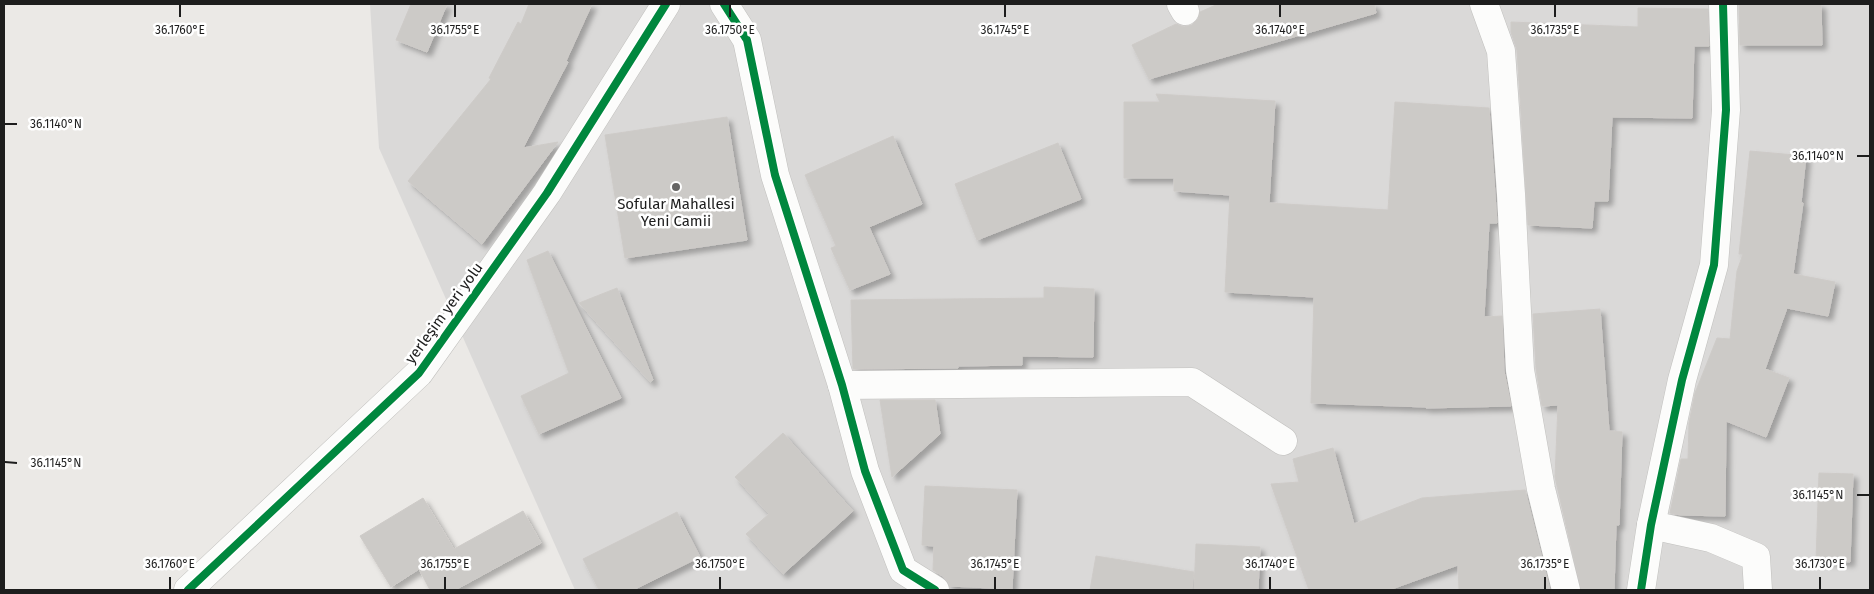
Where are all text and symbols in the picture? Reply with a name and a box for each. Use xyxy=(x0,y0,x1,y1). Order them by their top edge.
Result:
text: 36.1760°E xyxy=(155,23,205,37)
text: 36.1755°E xyxy=(431,23,479,37)
text: 36.1750°E xyxy=(705,23,755,37)
text: 36.1745°E xyxy=(981,23,1029,37)
text: 36.1740°E xyxy=(1255,23,1305,37)
text: 36.1735°E xyxy=(1530,23,1580,37)
text: 36.1140°N xyxy=(30,117,82,131)
text: 36.1140°N xyxy=(1792,149,1844,163)
marker: Sofular Mahallesi Yeni Camii xyxy=(670,181,682,193)
place label: Sofular Mahallesi Yeni Camii xyxy=(617,195,735,230)
street label: yerleşim yeri yolu xyxy=(401,259,487,367)
text: 36.1145°N xyxy=(31,456,81,470)
text: 36.1145°N xyxy=(1793,488,1843,502)
text: 36.1760°E xyxy=(145,557,195,571)
text: 36.1755°E xyxy=(421,557,469,571)
text: 36.1750°E xyxy=(695,557,745,571)
text: 36.1745°E xyxy=(971,557,1019,571)
text: 36.1740°E xyxy=(1245,557,1295,571)
text: 36.1735°E xyxy=(1520,557,1570,571)
text: 36.1730°E xyxy=(1795,557,1845,571)

